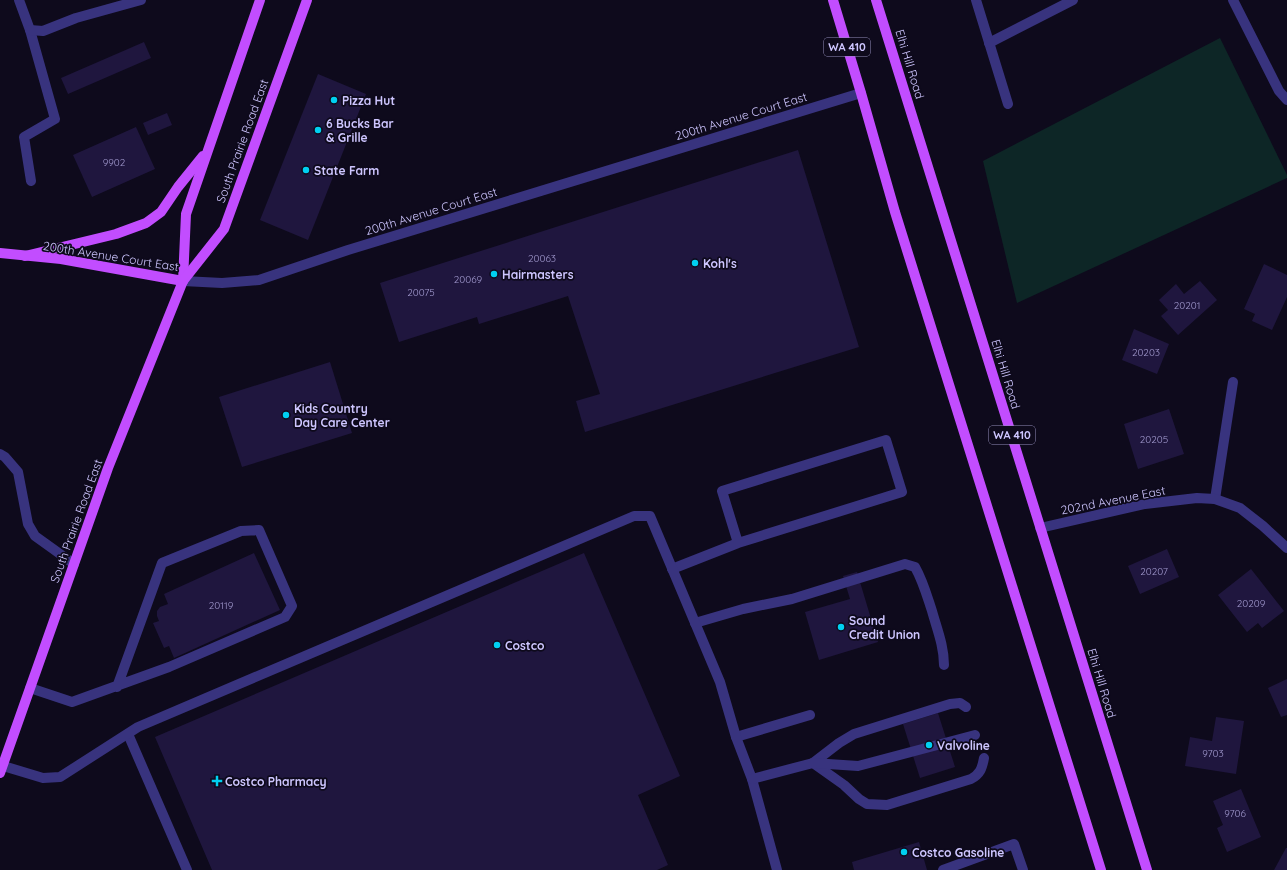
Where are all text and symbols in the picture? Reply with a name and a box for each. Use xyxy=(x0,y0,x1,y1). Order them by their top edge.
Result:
street label: Elhi Hill Road xyxy=(892,27,928,101)
road number: WA 410 xyxy=(824,38,870,56)
street label: South Prairie Road East xyxy=(213,77,271,205)
street label: 200th Avenue Court East xyxy=(673,89,809,143)
place label: Pizza Hut xyxy=(342,93,395,108)
marker: Pizza Hut xyxy=(329,95,339,105)
place label: 6 Bucks Bar & Grille xyxy=(326,116,394,145)
marker: 6 Bucks Bar & Grille xyxy=(313,125,323,135)
house number: 9902 xyxy=(103,156,126,169)
place label: State Farm xyxy=(314,163,379,178)
marker: State Farm xyxy=(301,165,311,175)
street label: 200th Avenue Court East xyxy=(363,184,499,238)
street label: 200th Avenue Court East xyxy=(42,238,180,274)
house number: 20063 xyxy=(528,252,556,265)
place label: Kohl's xyxy=(703,256,737,271)
marker: Kohl's xyxy=(690,258,700,268)
place label: Hairmasters xyxy=(502,267,574,282)
marker: Hairmasters xyxy=(489,269,499,279)
house number: 20069 xyxy=(454,273,483,286)
house number: 20075 xyxy=(407,286,435,299)
house number: 20201 xyxy=(1174,299,1200,312)
street label: Elhi Hill Road xyxy=(988,337,1024,411)
house number: 20203 xyxy=(1132,346,1160,359)
place label: Kids Country Day Care Center xyxy=(294,401,390,430)
marker: Kids Country Day Care Center xyxy=(281,410,291,420)
road number: WA 410 xyxy=(989,426,1035,444)
house number: 20205 xyxy=(1140,433,1168,446)
street label: South Prairie Road East xyxy=(47,457,105,585)
street label: 202nd Avenue East xyxy=(1060,483,1166,517)
house number: 20207 xyxy=(1140,565,1168,578)
house number: 20209 xyxy=(1237,597,1266,610)
house number: 20119 xyxy=(209,599,234,612)
place label: Sound Credit Union xyxy=(849,613,920,642)
marker: Sound Credit Union xyxy=(836,622,846,632)
place label: Costco xyxy=(505,638,545,653)
marker: Costco xyxy=(492,640,502,650)
street label: Elhi Hill Road xyxy=(1084,646,1120,720)
place label: Valvoline xyxy=(937,738,990,753)
marker: Valvoline xyxy=(924,740,934,750)
house number: 9703 xyxy=(1202,747,1224,760)
place label: Costco Pharmacy xyxy=(225,774,327,789)
marker: Costco Pharmacy xyxy=(212,776,222,786)
house number: 9706 xyxy=(1224,807,1246,820)
place label: Costco Gasoline xyxy=(912,845,1004,860)
marker: Costco Gasoline xyxy=(899,847,909,857)

